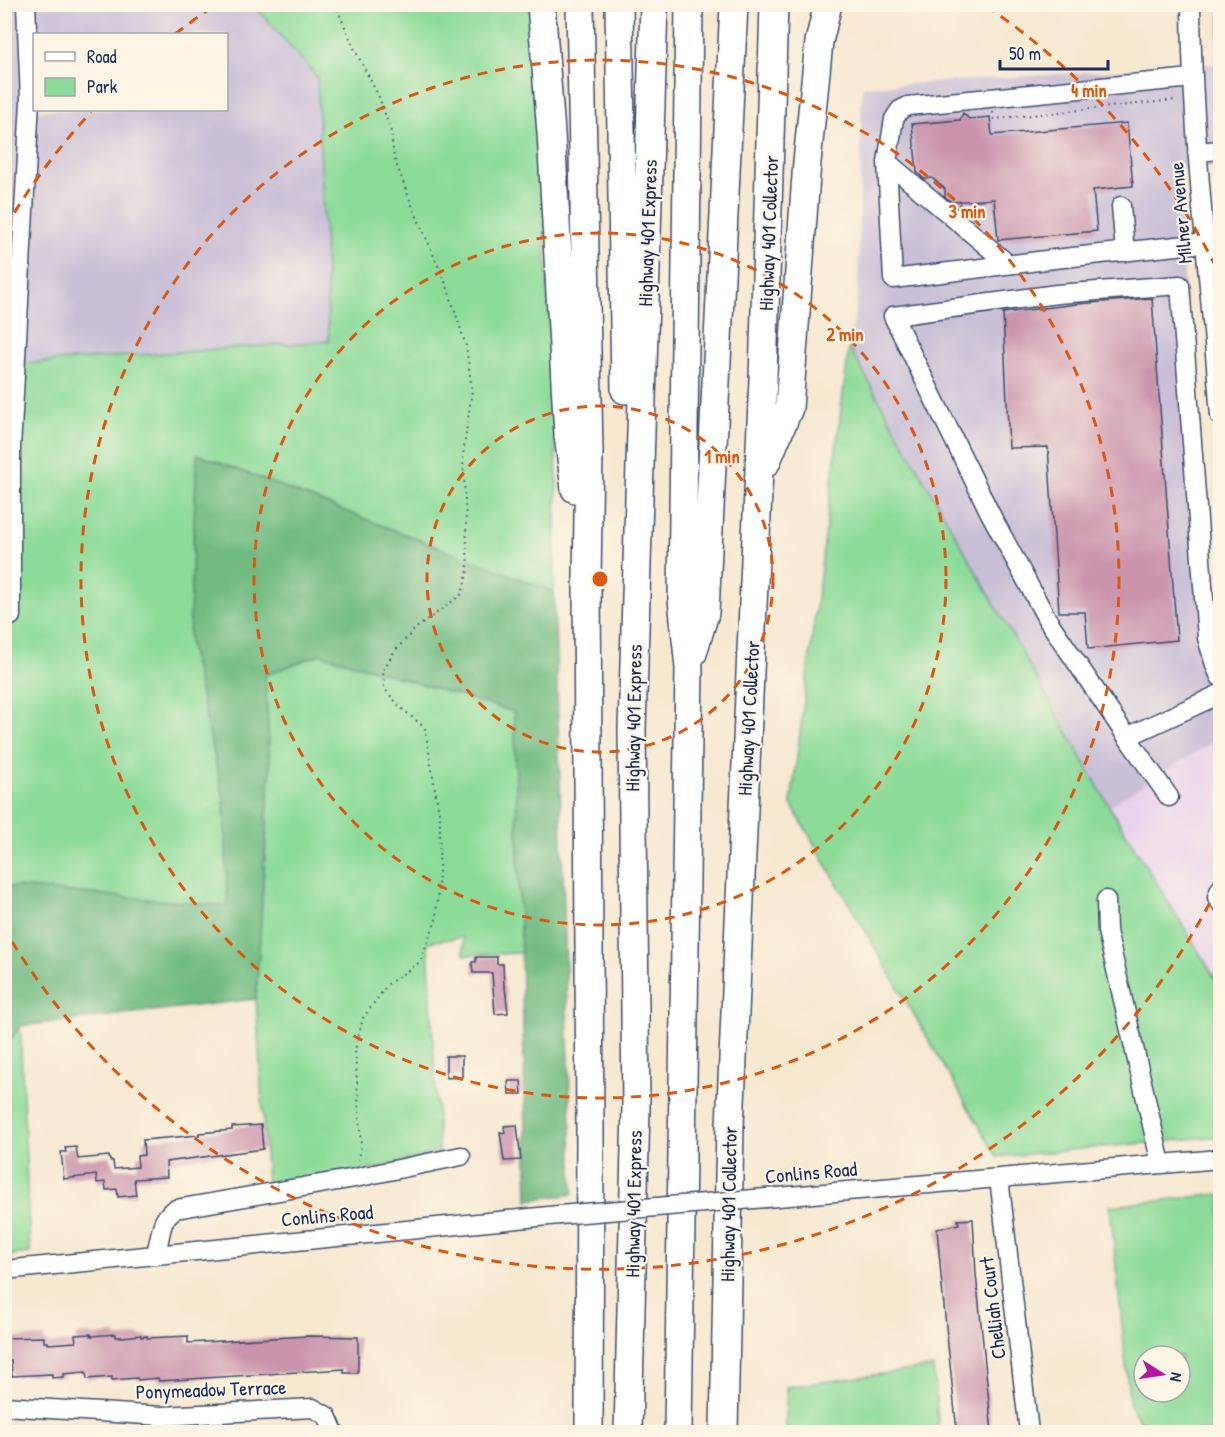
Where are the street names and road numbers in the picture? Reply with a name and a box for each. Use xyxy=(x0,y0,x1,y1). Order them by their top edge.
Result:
street label: Highway 401 Collector xyxy=(752,154,784,311)
street label: Highway 401 Express xyxy=(631,159,663,307)
street label: Milner Avenue xyxy=(1162,161,1198,265)
street label: Highway 401 Collector xyxy=(730,639,766,796)
street label: Highway 401 Express xyxy=(618,644,648,792)
street label: Highway 401 Collector xyxy=(713,1126,743,1282)
street label: Highway 401 Express xyxy=(618,1130,648,1278)
street label: Conlins Road xyxy=(764,1155,858,1189)
street label: Conlins Road xyxy=(280,1198,374,1232)
street label: Chelliah Court xyxy=(972,1254,1012,1361)
street label: Ponymeadow Terrace xyxy=(135,1373,287,1405)

